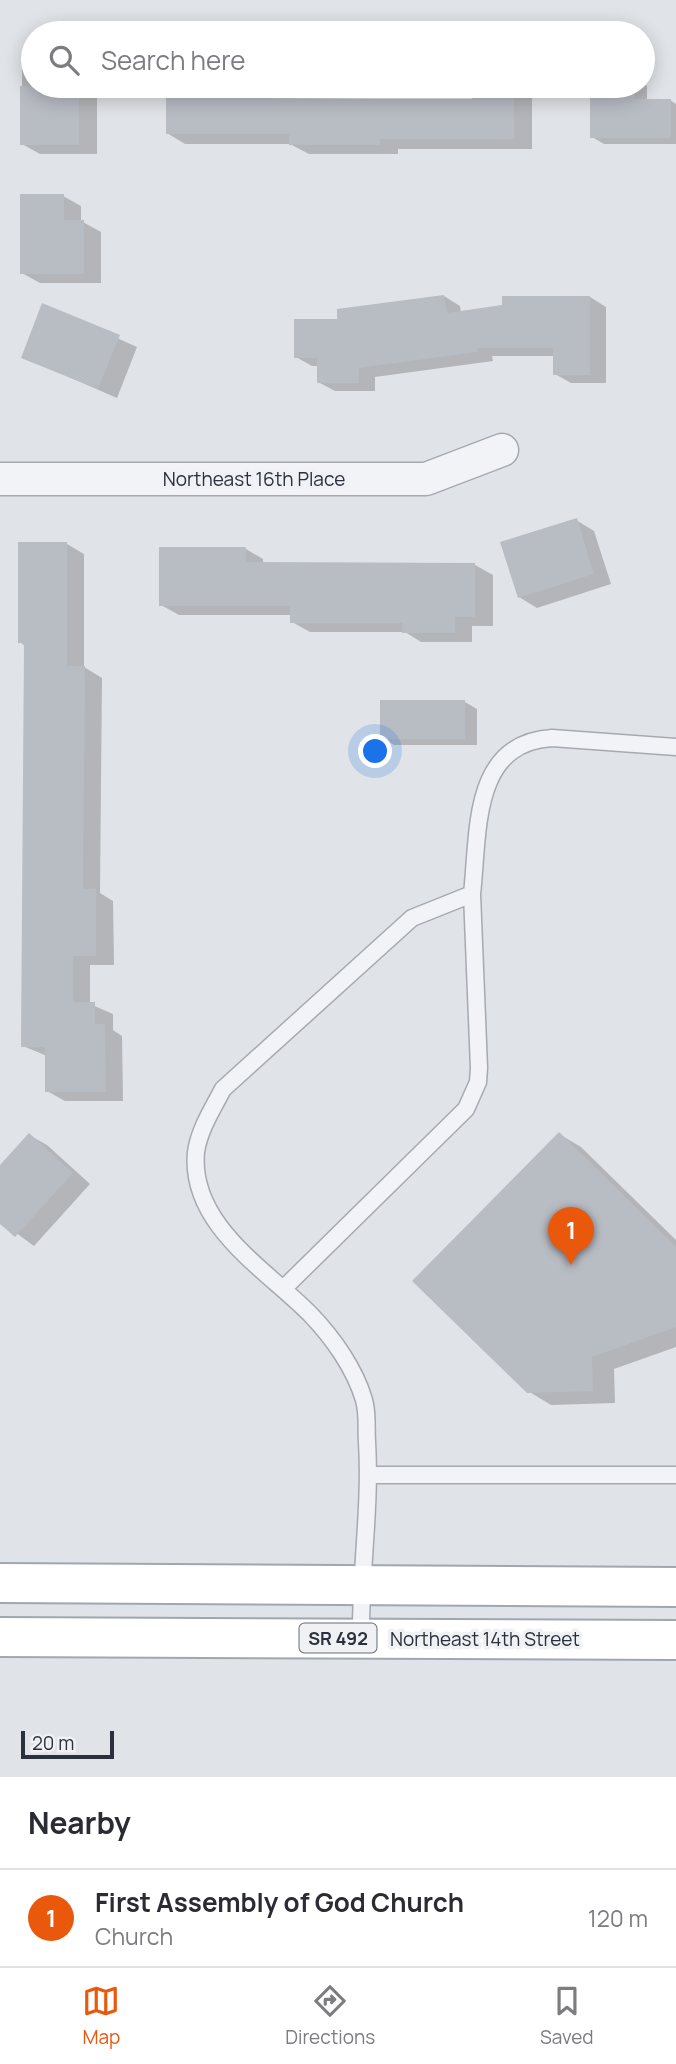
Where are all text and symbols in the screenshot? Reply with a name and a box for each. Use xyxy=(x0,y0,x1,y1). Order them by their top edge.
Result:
search box xyxy=(21,21,655,98)
icon: search xyxy=(45,41,83,79)
text: Search here xyxy=(101,42,246,78)
street label: Northeast 16th Place xyxy=(163,466,345,492)
your location xyxy=(358,734,392,768)
pin: 1 xyxy=(548,1207,594,1265)
road number: SR 492 xyxy=(300,1624,376,1652)
street label: Northeast 14th Street xyxy=(390,1626,580,1652)
scale bar xyxy=(21,1728,114,1760)
text: 20 m xyxy=(32,1730,74,1756)
text: Nearby xyxy=(28,1802,131,1843)
text: First Assembly of God Church xyxy=(95,1884,464,1920)
text: 1 xyxy=(46,1902,56,1934)
text: 120 m xyxy=(588,1902,648,1934)
text: Church xyxy=(95,1920,173,1952)
tab: Map xyxy=(82,1982,120,2050)
tab: Directions xyxy=(285,1982,375,2050)
tab: Saved xyxy=(540,1982,594,2050)

